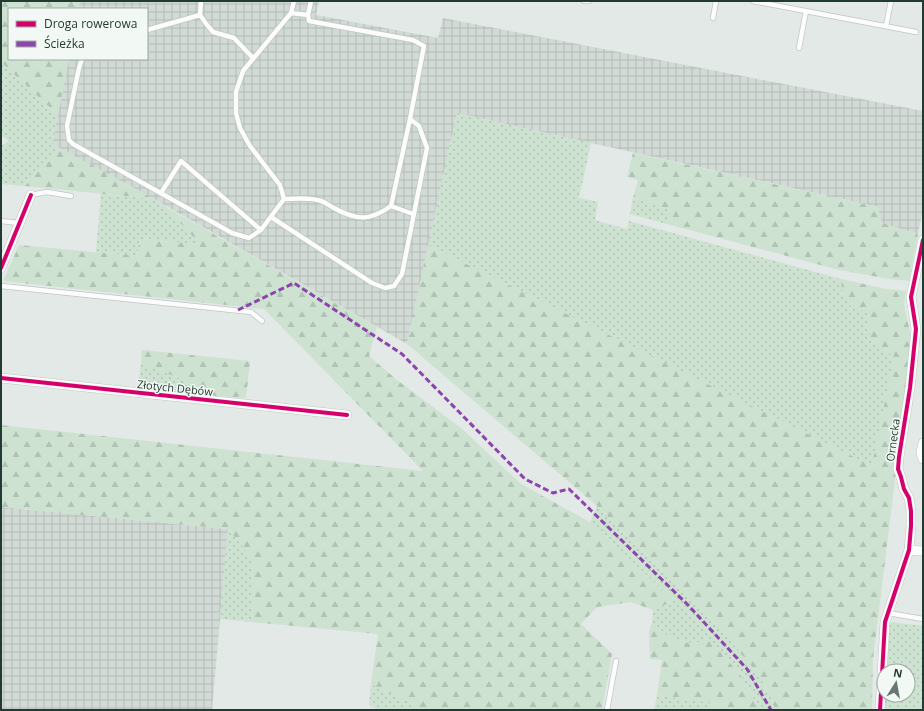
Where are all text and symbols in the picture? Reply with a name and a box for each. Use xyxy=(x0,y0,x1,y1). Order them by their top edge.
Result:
legend xyxy=(8,8,148,60)
text: Droga rowerowa xyxy=(44,15,137,32)
text: Ścieżka xyxy=(44,35,85,52)
street label: Złotych Dębów xyxy=(136,376,214,399)
street label: Ornecka xyxy=(882,418,903,462)
north arrow xyxy=(876,663,916,703)
text: N xyxy=(892,664,904,681)

